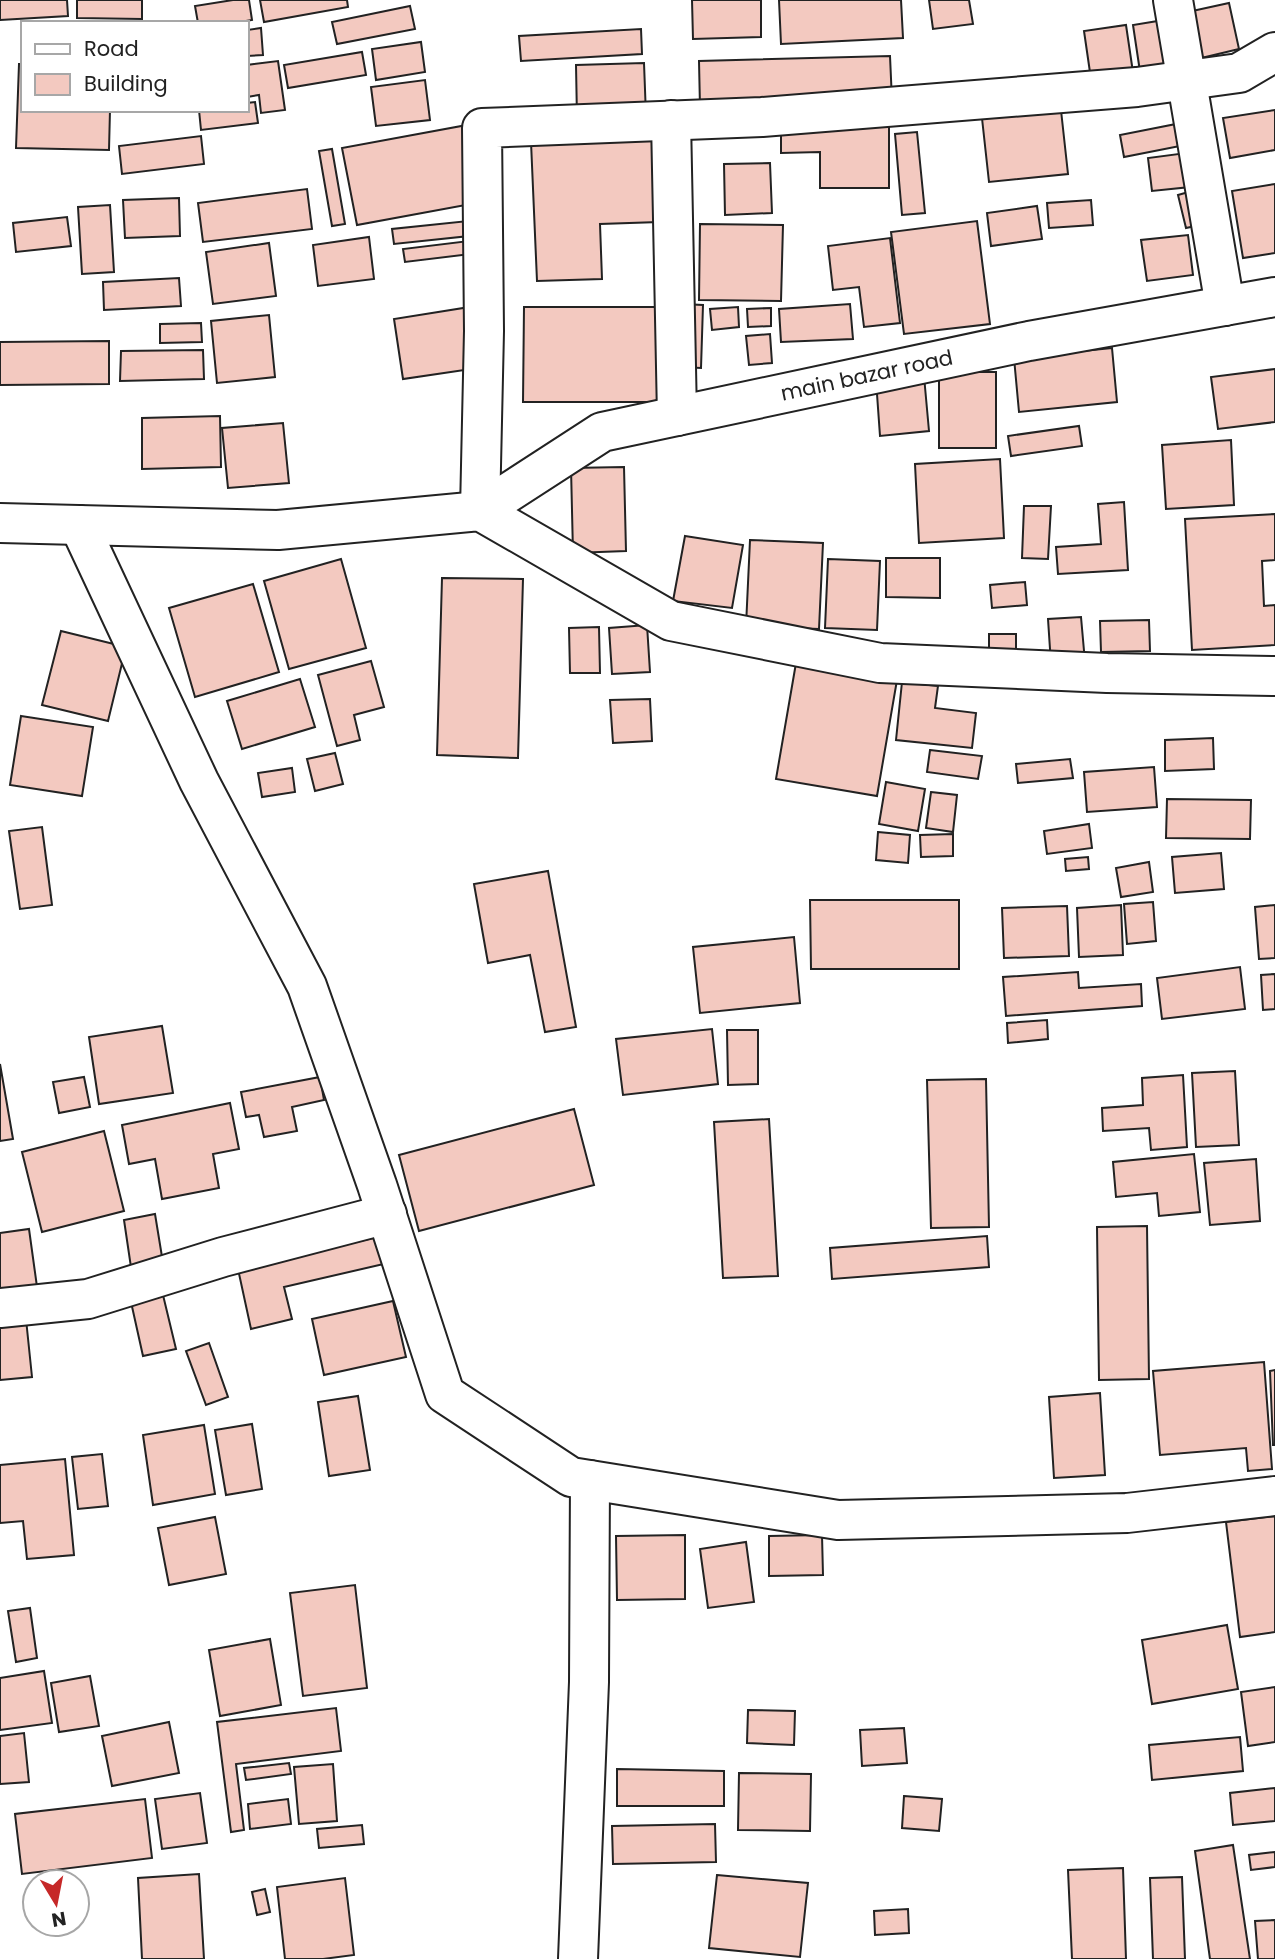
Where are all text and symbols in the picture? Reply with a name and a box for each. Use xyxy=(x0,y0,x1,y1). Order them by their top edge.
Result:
legend xyxy=(21,21,248,112)
text: Road xyxy=(84,34,139,63)
text: Building xyxy=(84,69,168,98)
street label: main bazar road xyxy=(778,343,955,408)
north arrow xyxy=(21,1868,91,1938)
text: N xyxy=(49,1905,68,1934)

